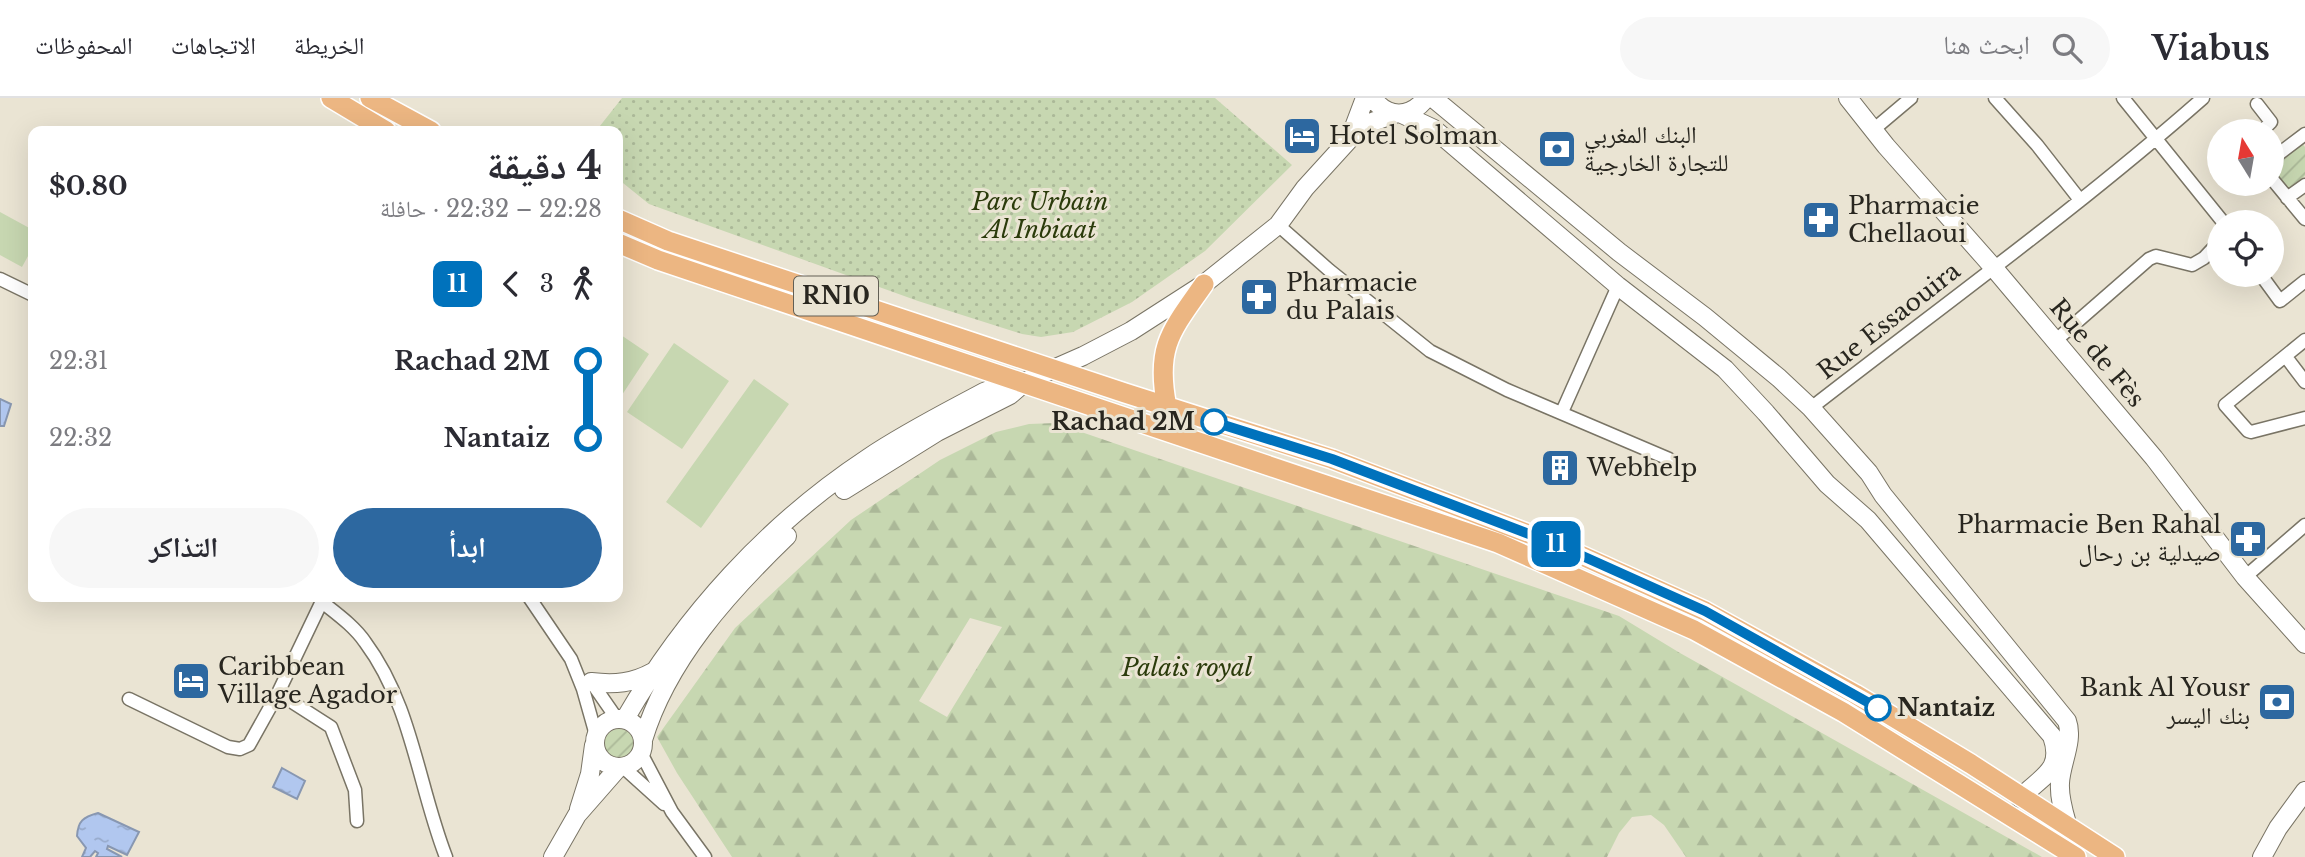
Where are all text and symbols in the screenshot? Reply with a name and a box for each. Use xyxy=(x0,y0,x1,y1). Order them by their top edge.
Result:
search box xyxy=(1620,17,2110,80)
text: Viabus xyxy=(2152,28,2270,69)
text: ابحث هنا xyxy=(1943,29,2030,61)
icon: search xyxy=(2048,29,2086,67)
text: المحفوظات xyxy=(35,31,133,60)
text: الاتجاهات xyxy=(171,31,256,60)
text: الخريطة xyxy=(294,31,365,60)
hotel icon: Hotel Solman xyxy=(1281,115,1323,157)
north arrow xyxy=(2207,119,2284,196)
map controls xyxy=(2207,119,2284,287)
place label: البنك المغربي للتجارة الخارجية xyxy=(1584,120,1728,177)
place label: Hotel Solman xyxy=(1329,121,1498,150)
bank icon: البنك المغربي للتجارة الخارجية xyxy=(1536,128,1578,170)
text: 4 دقيقة xyxy=(487,142,602,189)
text: $0.80 xyxy=(49,170,128,202)
park label: Parc Urbain Al Inbiaat xyxy=(971,187,1108,244)
place label: Pharmacie Chellaoui xyxy=(1848,191,1980,248)
text: 22:28 – 22:32 · حافلة xyxy=(380,195,602,223)
pharmacy icon: Pharmacie Chellaoui xyxy=(1800,199,1842,241)
button: locate xyxy=(2207,210,2284,287)
street label: Rue Essaouira xyxy=(1812,256,1966,385)
icon: back xyxy=(492,265,530,303)
icon: walk xyxy=(564,265,602,303)
place label: Pharmacie du Palais xyxy=(1286,268,1418,325)
text: 11 xyxy=(447,269,468,298)
text: 3 xyxy=(540,270,554,298)
road number: RN10 xyxy=(794,276,878,316)
pharmacy icon: Pharmacie du Palais xyxy=(1238,276,1280,318)
street label: Rue de Fès xyxy=(2044,293,2151,413)
text: Rachad 2M xyxy=(394,345,550,377)
text: 22:31 xyxy=(49,347,108,375)
place label: Rachad 2M xyxy=(1051,407,1195,436)
marker: Rachad 2M xyxy=(1201,409,1227,435)
text: Nantaiz xyxy=(444,422,550,454)
text: 22:32 xyxy=(49,424,112,452)
building icon: Webhelp xyxy=(1539,447,1581,489)
place label: Webhelp xyxy=(1586,453,1697,482)
button: التذاكر xyxy=(49,508,319,588)
button: ابدأ xyxy=(333,508,602,588)
place label: Pharmacie Ben Rahal صيدلية بن رحال xyxy=(1957,510,2221,567)
pharmacy icon: Pharmacie Ben Rahal صيدلية بن رحال xyxy=(2227,518,2269,560)
line badge: 11 xyxy=(1524,521,1588,567)
text: 11 xyxy=(1546,529,1566,558)
place label: Caribbean Village Agador xyxy=(217,652,398,709)
park label: Palais royal xyxy=(1121,653,1253,682)
hotel icon: Caribbean Village Agador xyxy=(170,660,212,702)
place label: Bank Al Yousr بنك اليسر xyxy=(2080,673,2251,730)
bank icon: Bank Al Yousr بنك اليسر xyxy=(2256,681,2298,723)
place label: Nantaiz xyxy=(1897,693,1995,722)
marker: Nantaiz xyxy=(1865,695,1891,721)

